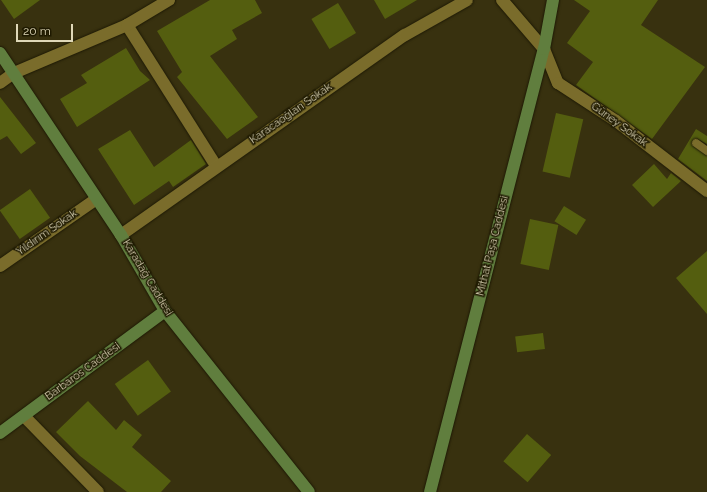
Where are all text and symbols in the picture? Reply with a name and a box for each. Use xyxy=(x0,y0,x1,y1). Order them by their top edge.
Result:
scale bar xyxy=(18,16,75,42)
text: 20 m xyxy=(23,24,51,38)
street label: Karacaoğlan Sokak xyxy=(247,81,335,147)
street label: Güney Sokak xyxy=(588,100,650,150)
street label: Mithat Paşa Caddesi xyxy=(474,194,512,298)
street label: Yıldırım Sokak xyxy=(14,207,80,259)
street label: Karadağ Caddesi xyxy=(119,237,175,319)
street label: Barbaros Caddesi xyxy=(43,340,123,404)

